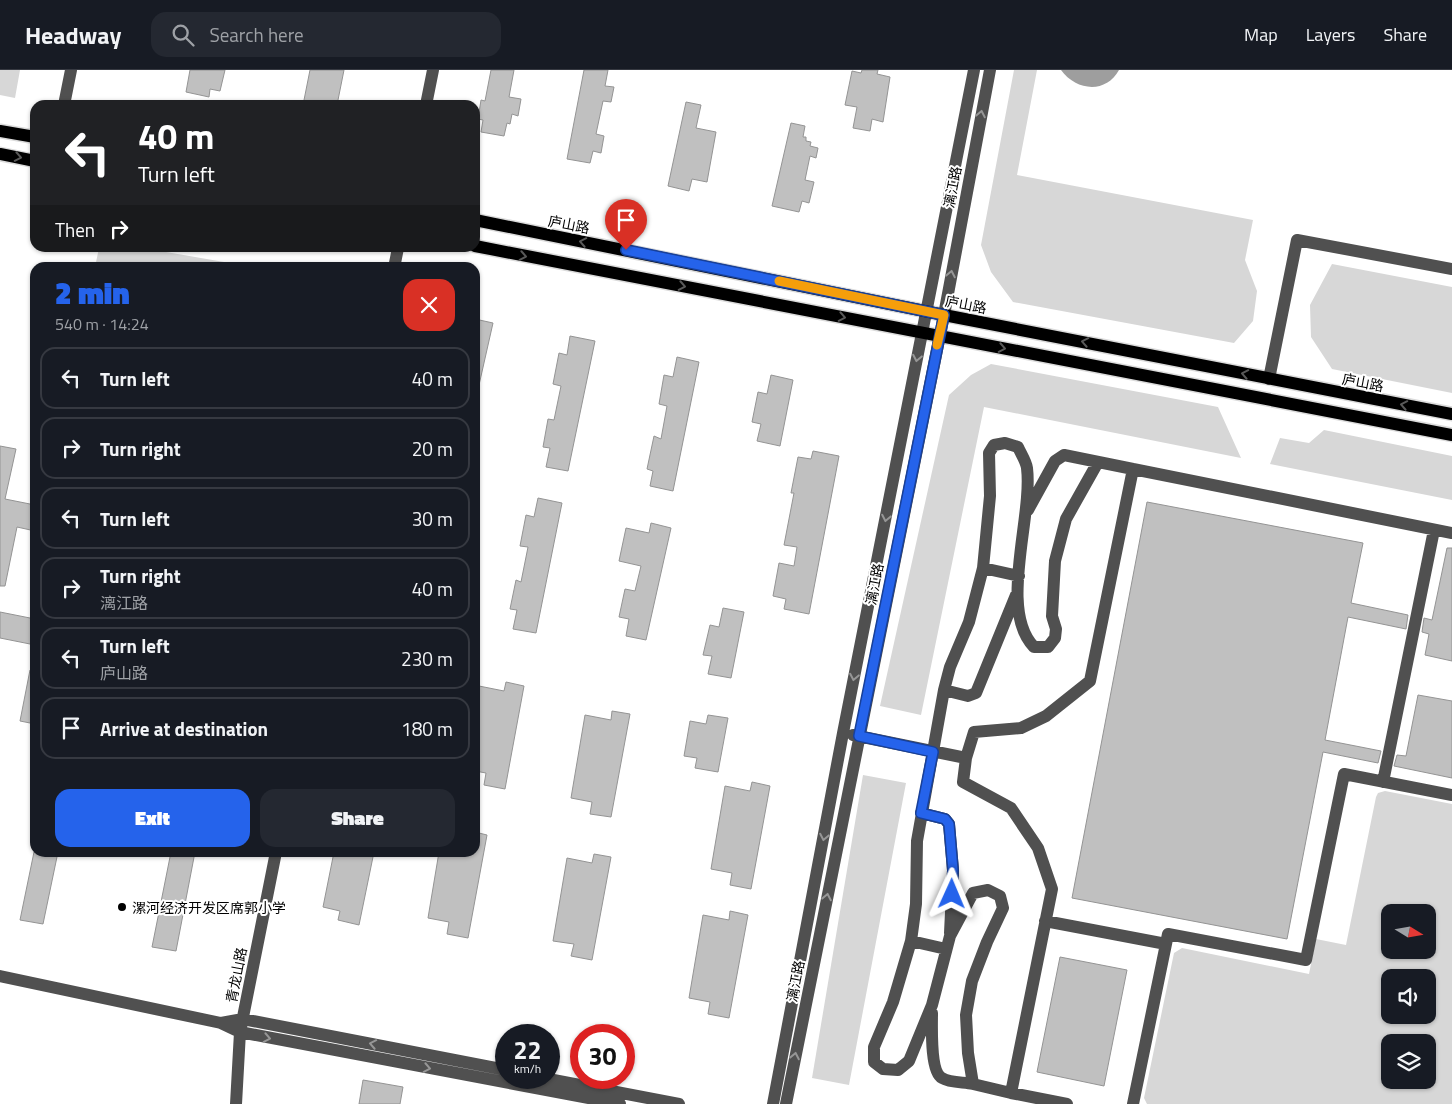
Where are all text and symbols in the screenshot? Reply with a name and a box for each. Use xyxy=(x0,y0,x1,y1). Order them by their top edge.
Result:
search box xyxy=(151,12,501,57)
text: Headway xyxy=(25,17,121,53)
text: Search here xyxy=(209,20,304,49)
icon: search xyxy=(169,21,197,49)
text: Map xyxy=(1244,21,1278,48)
text: Layers xyxy=(1306,21,1355,48)
text: Share xyxy=(1383,21,1427,48)
text: 40 m xyxy=(138,109,214,163)
one-way arrow xyxy=(976,110,986,119)
icon: left xyxy=(55,120,120,185)
one-way arrow xyxy=(13,152,22,162)
text: Turn left xyxy=(138,157,215,191)
street label: 漓江路 xyxy=(938,164,966,210)
pin xyxy=(605,199,647,250)
icon: arrive xyxy=(612,206,640,234)
street label: 庐山路 xyxy=(546,210,592,238)
text: Then xyxy=(55,215,95,244)
icon: right xyxy=(105,215,133,243)
one-way arrow xyxy=(578,237,587,247)
one-way arrow xyxy=(518,250,527,260)
text: 2 min xyxy=(55,270,130,316)
one-way arrow xyxy=(946,270,956,279)
button: close xyxy=(403,279,455,331)
one-way arrow xyxy=(678,281,687,291)
street label: 庐山路 xyxy=(943,290,989,318)
one-way arrow xyxy=(838,311,846,322)
text: 540 m · 14:24 xyxy=(55,312,149,336)
one-way arrow xyxy=(1081,338,1090,348)
one-way arrow xyxy=(997,342,1006,353)
one-way arrow xyxy=(913,354,923,363)
icon: left xyxy=(57,364,85,392)
text: Turn left xyxy=(100,364,170,393)
text: 40 m xyxy=(412,364,453,393)
street label: 庐山路 xyxy=(1340,368,1386,396)
one-way arrow xyxy=(1240,369,1249,380)
one-way arrow xyxy=(1400,400,1409,410)
icon: right xyxy=(57,434,85,462)
text: Turn right xyxy=(100,434,181,463)
text: 20 m xyxy=(412,434,453,463)
icon: left xyxy=(57,504,85,532)
text: Turn left xyxy=(100,504,170,533)
text: 30 m xyxy=(412,504,453,533)
one-way arrow xyxy=(881,513,891,522)
text: Turn right xyxy=(100,561,181,590)
street label: 漓江路 xyxy=(860,561,888,607)
icon: right xyxy=(57,574,85,602)
text: 40 m xyxy=(412,574,453,603)
text: 漓江路 xyxy=(100,591,148,615)
text: Turn left xyxy=(100,631,170,660)
icon: left xyxy=(57,644,85,672)
text: 230 m xyxy=(401,644,453,673)
text: 庐山路 xyxy=(100,661,148,685)
one-way arrow xyxy=(849,673,860,681)
icon: arrive xyxy=(57,714,85,742)
text: Arrive at destination xyxy=(100,714,268,743)
text: 180 m xyxy=(401,714,453,743)
button: Exit xyxy=(55,789,250,847)
button: Share xyxy=(260,789,455,847)
one-way arrow xyxy=(819,832,829,841)
position arrow xyxy=(925,867,977,919)
one-way arrow xyxy=(821,892,832,901)
place label: 漯河经济开发区席郭小学 xyxy=(132,897,286,918)
marker: 漯河经济开发区席郭小学 xyxy=(116,901,128,913)
north arrow xyxy=(1381,904,1436,959)
map controls xyxy=(1381,904,1436,1089)
street label: 青龙山路 xyxy=(220,946,252,1004)
street label: 漓江路 xyxy=(781,958,809,1004)
button: sound xyxy=(1381,969,1436,1024)
speed limit sign: 30 xyxy=(570,1024,635,1089)
text: 22 xyxy=(513,1031,542,1069)
one-way arrow xyxy=(263,1032,272,1042)
button: layers xyxy=(1381,1034,1436,1089)
one-way arrow xyxy=(368,1039,377,1050)
one-way arrow xyxy=(789,1052,800,1061)
text: km/h xyxy=(514,1059,541,1078)
one-way arrow xyxy=(423,1062,431,1072)

